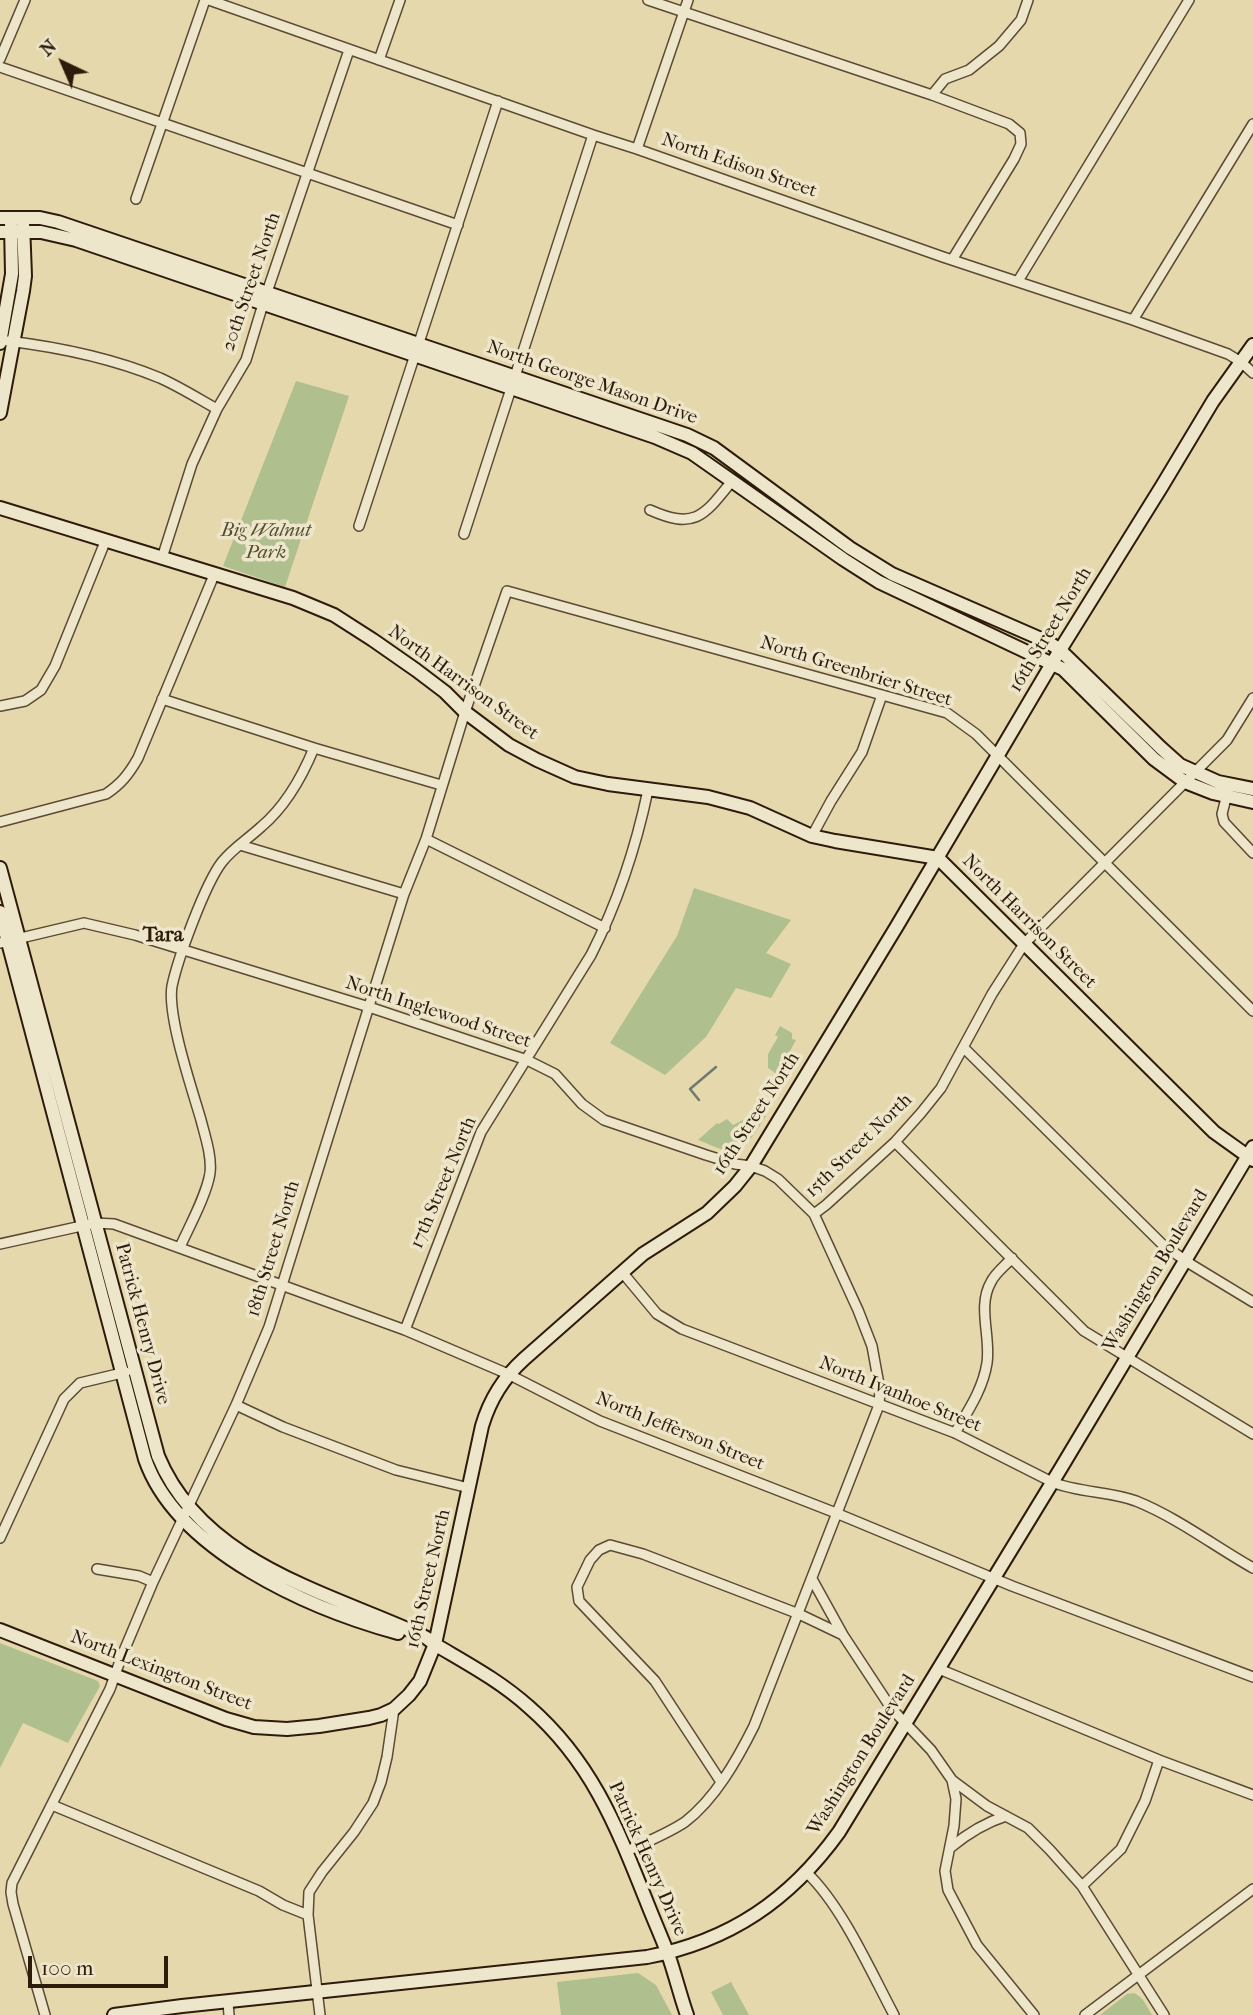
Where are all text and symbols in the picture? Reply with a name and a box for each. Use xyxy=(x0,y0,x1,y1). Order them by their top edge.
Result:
north arrow xyxy=(28,28,98,98)
text: N xyxy=(36,35,61,61)
street label: North Edison Street xyxy=(658,129,820,203)
street label: 20th Street North xyxy=(218,210,286,354)
street label: North George Mason Drive xyxy=(484,336,700,430)
park label: Big Walnut Park xyxy=(221,520,311,564)
street label: 16th Street North xyxy=(1005,563,1097,697)
street label: North Harrison Street xyxy=(383,621,543,745)
street label: North Greenbrier Street xyxy=(757,632,955,712)
street label: North Harrison Street xyxy=(957,850,1101,994)
district label: Tara xyxy=(143,923,183,949)
street label: North Inglewood Street xyxy=(342,972,534,1054)
street label: 16th Street North xyxy=(709,1048,805,1180)
street label: 15th Street North xyxy=(801,1089,917,1203)
street label: 17th Street North xyxy=(406,1114,482,1252)
street label: 18th Street North xyxy=(242,1178,306,1320)
street label: Washington Boulevard xyxy=(1098,1186,1214,1356)
street label: Patrick Henry Drive xyxy=(109,1241,175,1407)
street label: North Ivanhoe Street xyxy=(815,1352,985,1438)
street label: North Jefferson Street xyxy=(592,1388,768,1476)
street label: 16th Street North xyxy=(402,1507,456,1651)
street label: North Lexington Street xyxy=(67,1626,255,1716)
street label: Washington Boulevard xyxy=(803,1670,921,1840)
street label: Patrick Henry Drive xyxy=(603,1778,691,1940)
scale bar xyxy=(32,1941,172,1985)
text: 100 m xyxy=(41,1956,94,1980)

